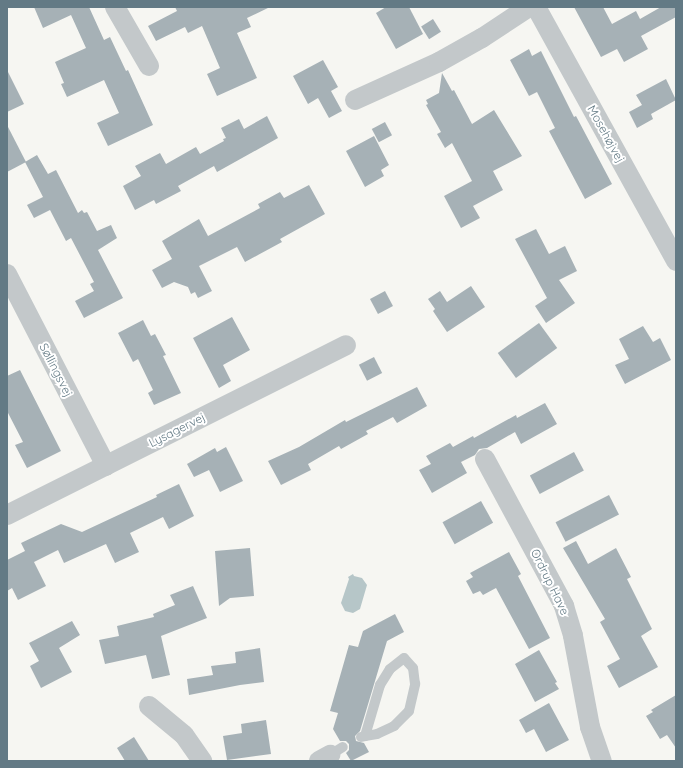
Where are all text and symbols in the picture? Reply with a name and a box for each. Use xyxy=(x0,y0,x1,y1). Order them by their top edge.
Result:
street label: Mosehøjvej xyxy=(584,103,628,165)
street label: Søllingsvej xyxy=(36,341,76,399)
street label: Lysagervej xyxy=(146,410,208,450)
street label: Ordrup Have xyxy=(528,547,572,617)

